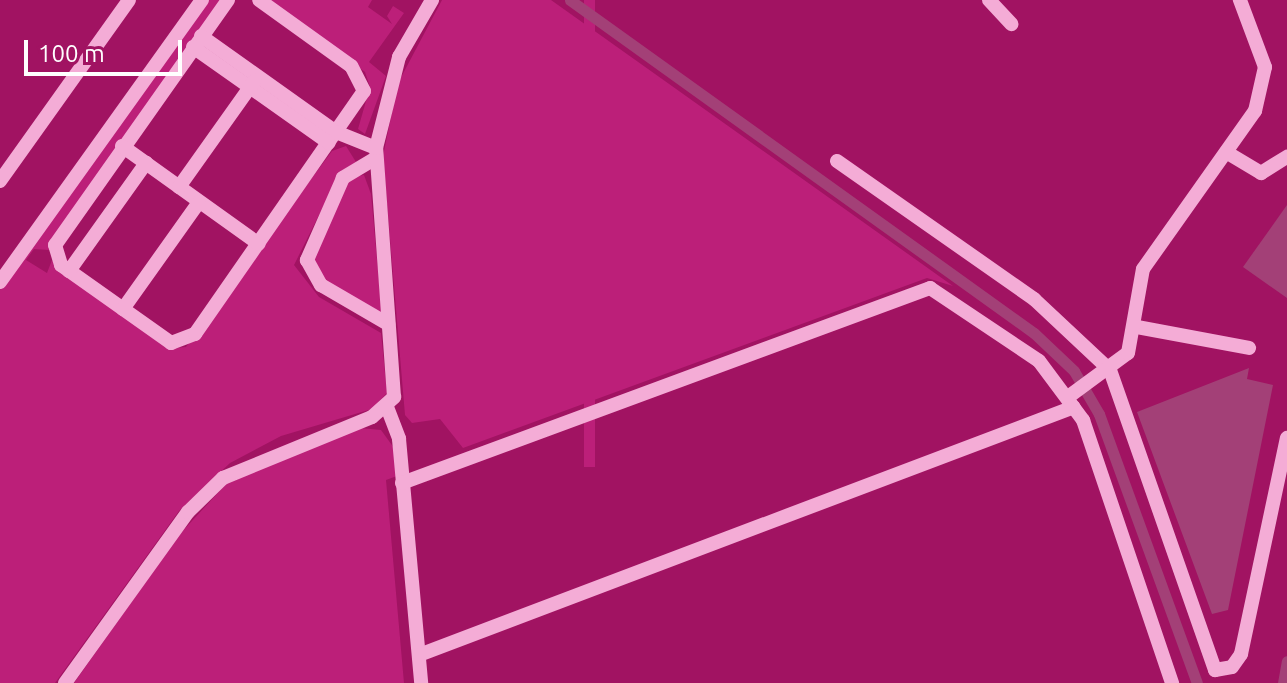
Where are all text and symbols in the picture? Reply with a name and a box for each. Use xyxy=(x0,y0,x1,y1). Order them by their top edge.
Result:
scale bar xyxy=(28,24,186,74)
text: 100 m xyxy=(38,40,105,67)

